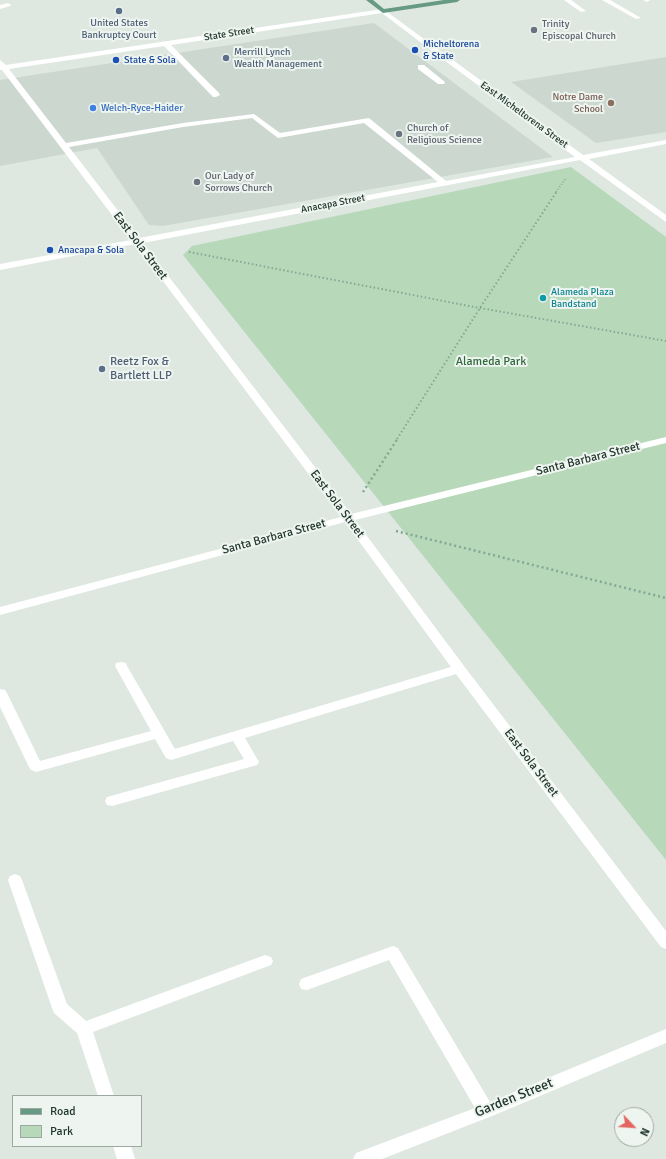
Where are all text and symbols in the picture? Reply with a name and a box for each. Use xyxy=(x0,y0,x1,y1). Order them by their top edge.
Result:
marker: United States Bankruptcy Court xyxy=(114,6,124,16)
place label: United States Bankruptcy Court xyxy=(81,17,157,40)
place label: Trinity Episcopal Church xyxy=(542,18,616,42)
street label: State Street xyxy=(203,24,255,44)
marker: Trinity Episcopal Church xyxy=(529,25,539,35)
place label: Micheltorena & State xyxy=(423,38,479,62)
marker: Micheltorena & State xyxy=(410,45,420,55)
place label: Merrill Lynch Wealth Management xyxy=(234,46,322,70)
marker: Merrill Lynch Wealth Management xyxy=(221,53,231,63)
place label: State & Sola xyxy=(124,54,176,66)
marker: State & Sola xyxy=(111,55,121,65)
street label: East Micheltorena Street xyxy=(478,79,570,151)
place label: Notre Dame School xyxy=(552,91,603,114)
marker: Notre Dame School xyxy=(606,98,616,108)
place label: Welch-Ryce-Haider xyxy=(101,102,183,114)
marker: Welch-Ryce-Haider xyxy=(88,103,98,113)
place label: Church of Religious Science xyxy=(407,122,482,146)
marker: Church of Religious Science xyxy=(394,129,404,139)
place label: Our Lady of Sorrows Church xyxy=(205,170,272,194)
marker: Our Lady of Sorrows Church xyxy=(192,177,202,187)
street label: Anacapa Street xyxy=(300,192,366,216)
street label: East Sola Street xyxy=(110,209,170,283)
place label: Anacapa & Sola xyxy=(58,244,124,256)
marker: Anacapa & Sola xyxy=(45,245,55,255)
place label: Alameda Plaza Bandstand xyxy=(551,286,614,310)
marker: Alameda Plaza Bandstand xyxy=(538,293,548,303)
place label: Reetz Fox & Bartlett LLP xyxy=(110,355,172,383)
park label: Alameda Park xyxy=(456,355,526,369)
marker: Reetz Fox & Bartlett LLP xyxy=(97,364,107,374)
street label: Santa Barbara Street xyxy=(534,439,642,479)
street label: East Sola Street xyxy=(307,467,367,541)
street label: Santa Barbara Street xyxy=(221,516,327,558)
street label: East Sola Street xyxy=(501,726,561,800)
street label: Garden Street xyxy=(472,1075,556,1121)
legend xyxy=(12,1095,142,1147)
text: Road xyxy=(50,1104,76,1119)
north arrow xyxy=(614,1107,654,1147)
text: Park xyxy=(50,1124,73,1139)
text: N xyxy=(637,1126,652,1138)

